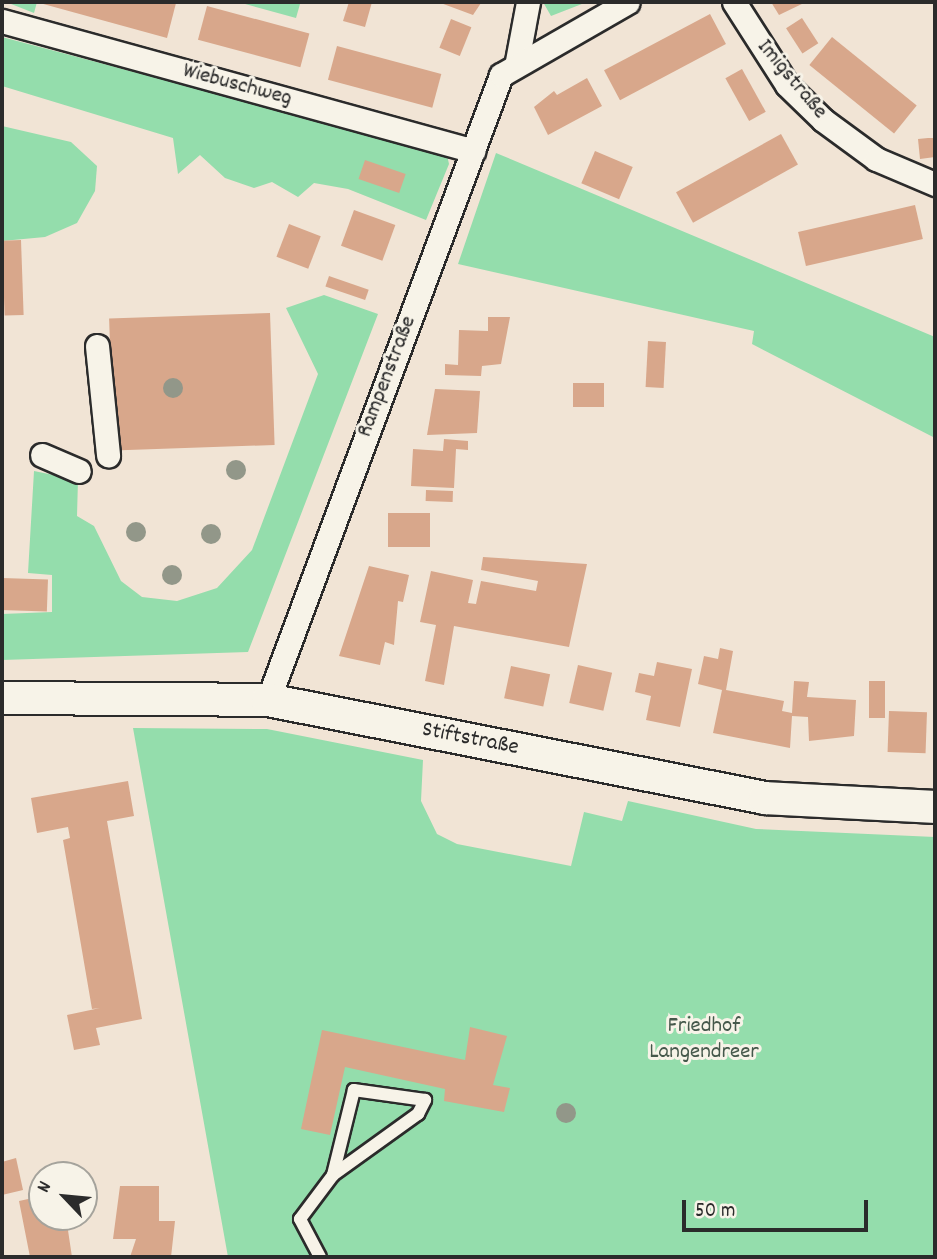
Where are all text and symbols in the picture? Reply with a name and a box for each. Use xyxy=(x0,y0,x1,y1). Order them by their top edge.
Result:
street label: Imigstraße xyxy=(750,34,832,126)
street label: Wiebuschweg xyxy=(179,58,295,114)
street label: Rampenstraße xyxy=(352,312,424,442)
street label: Stiftstraße xyxy=(419,717,521,763)
park label: Friedhof Langendreer xyxy=(649,1013,759,1067)
north arrow xyxy=(28,1161,98,1231)
text: N xyxy=(31,1177,60,1198)
scale bar xyxy=(685,1186,870,1230)
text: 50 m xyxy=(695,1197,735,1227)

